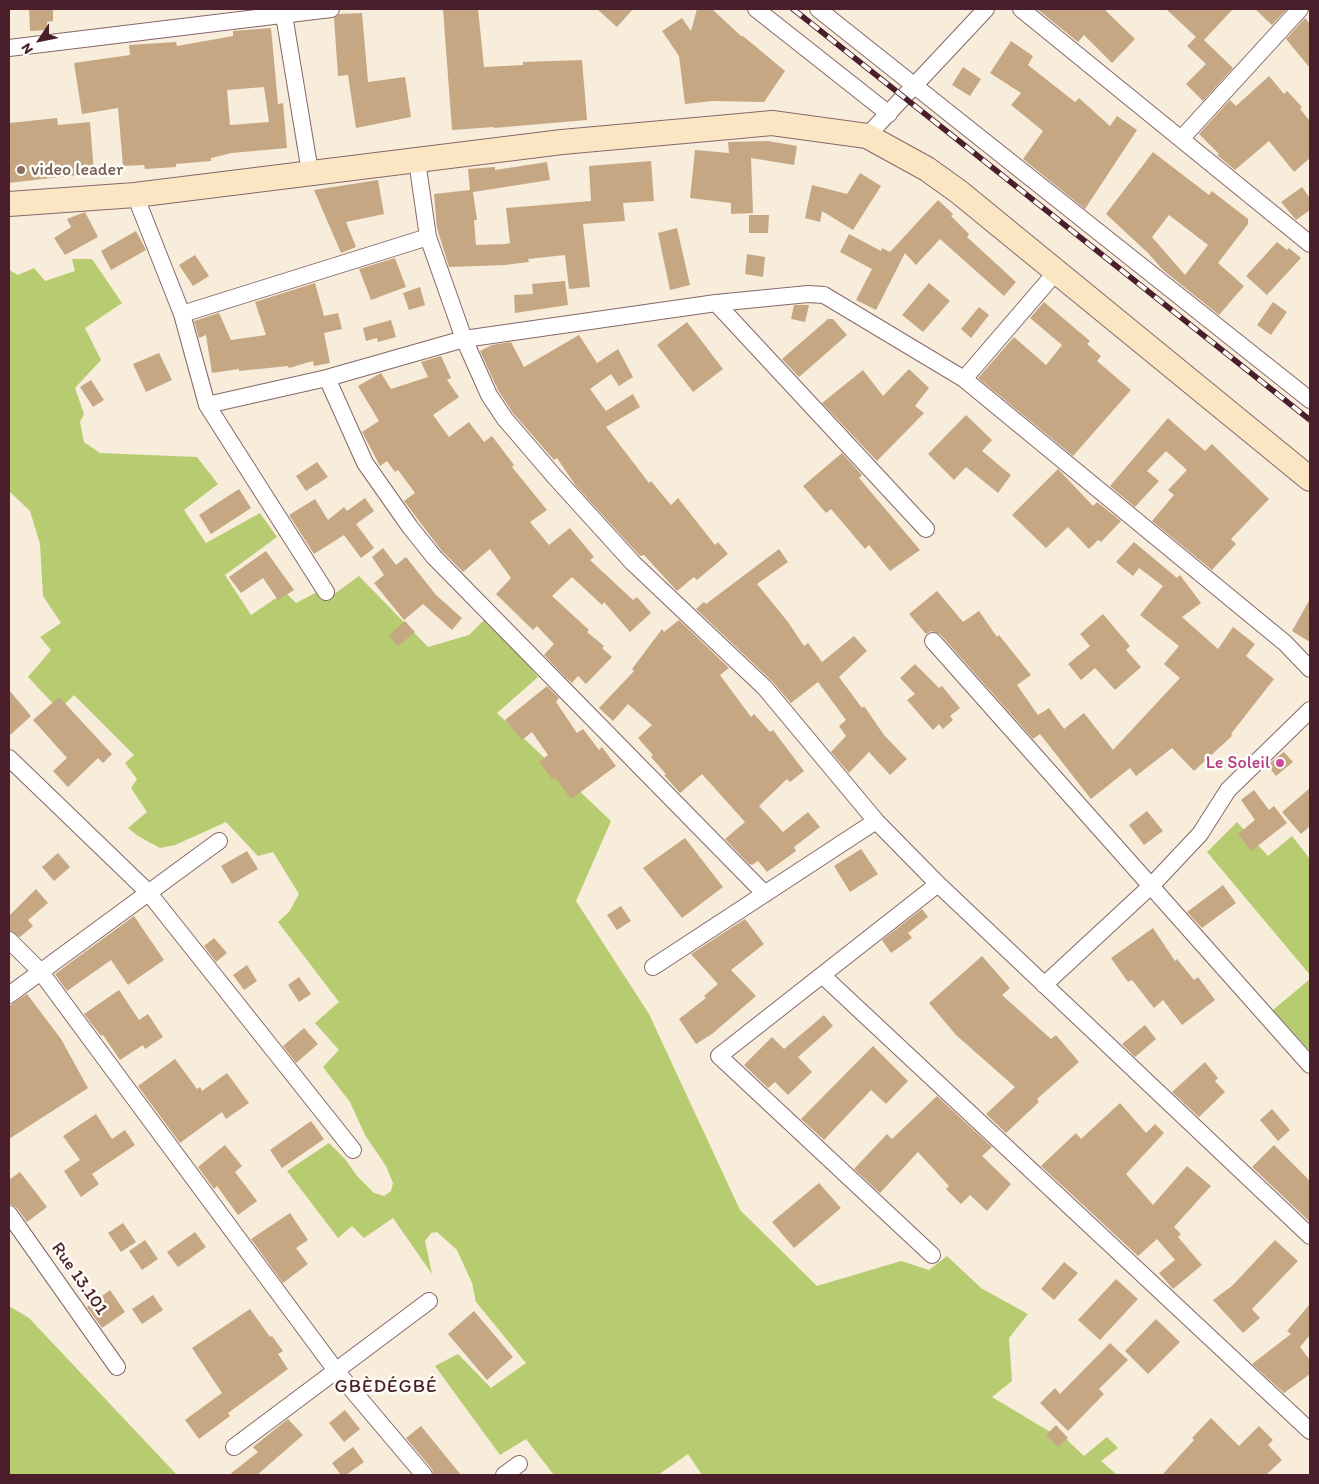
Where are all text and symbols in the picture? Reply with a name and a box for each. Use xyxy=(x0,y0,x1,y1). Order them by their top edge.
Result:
north arrow xyxy=(15,15,65,65)
text: N xyxy=(17,40,37,57)
place label: video leader xyxy=(31,159,123,181)
marker: video leader xyxy=(15,164,27,176)
place label: Le Soleil xyxy=(1206,752,1270,774)
marker: Le Soleil xyxy=(1274,757,1286,769)
street label: Rue 13.101 xyxy=(46,1238,112,1320)
district label: GBÈDÉGBÉ xyxy=(334,1376,438,1398)

